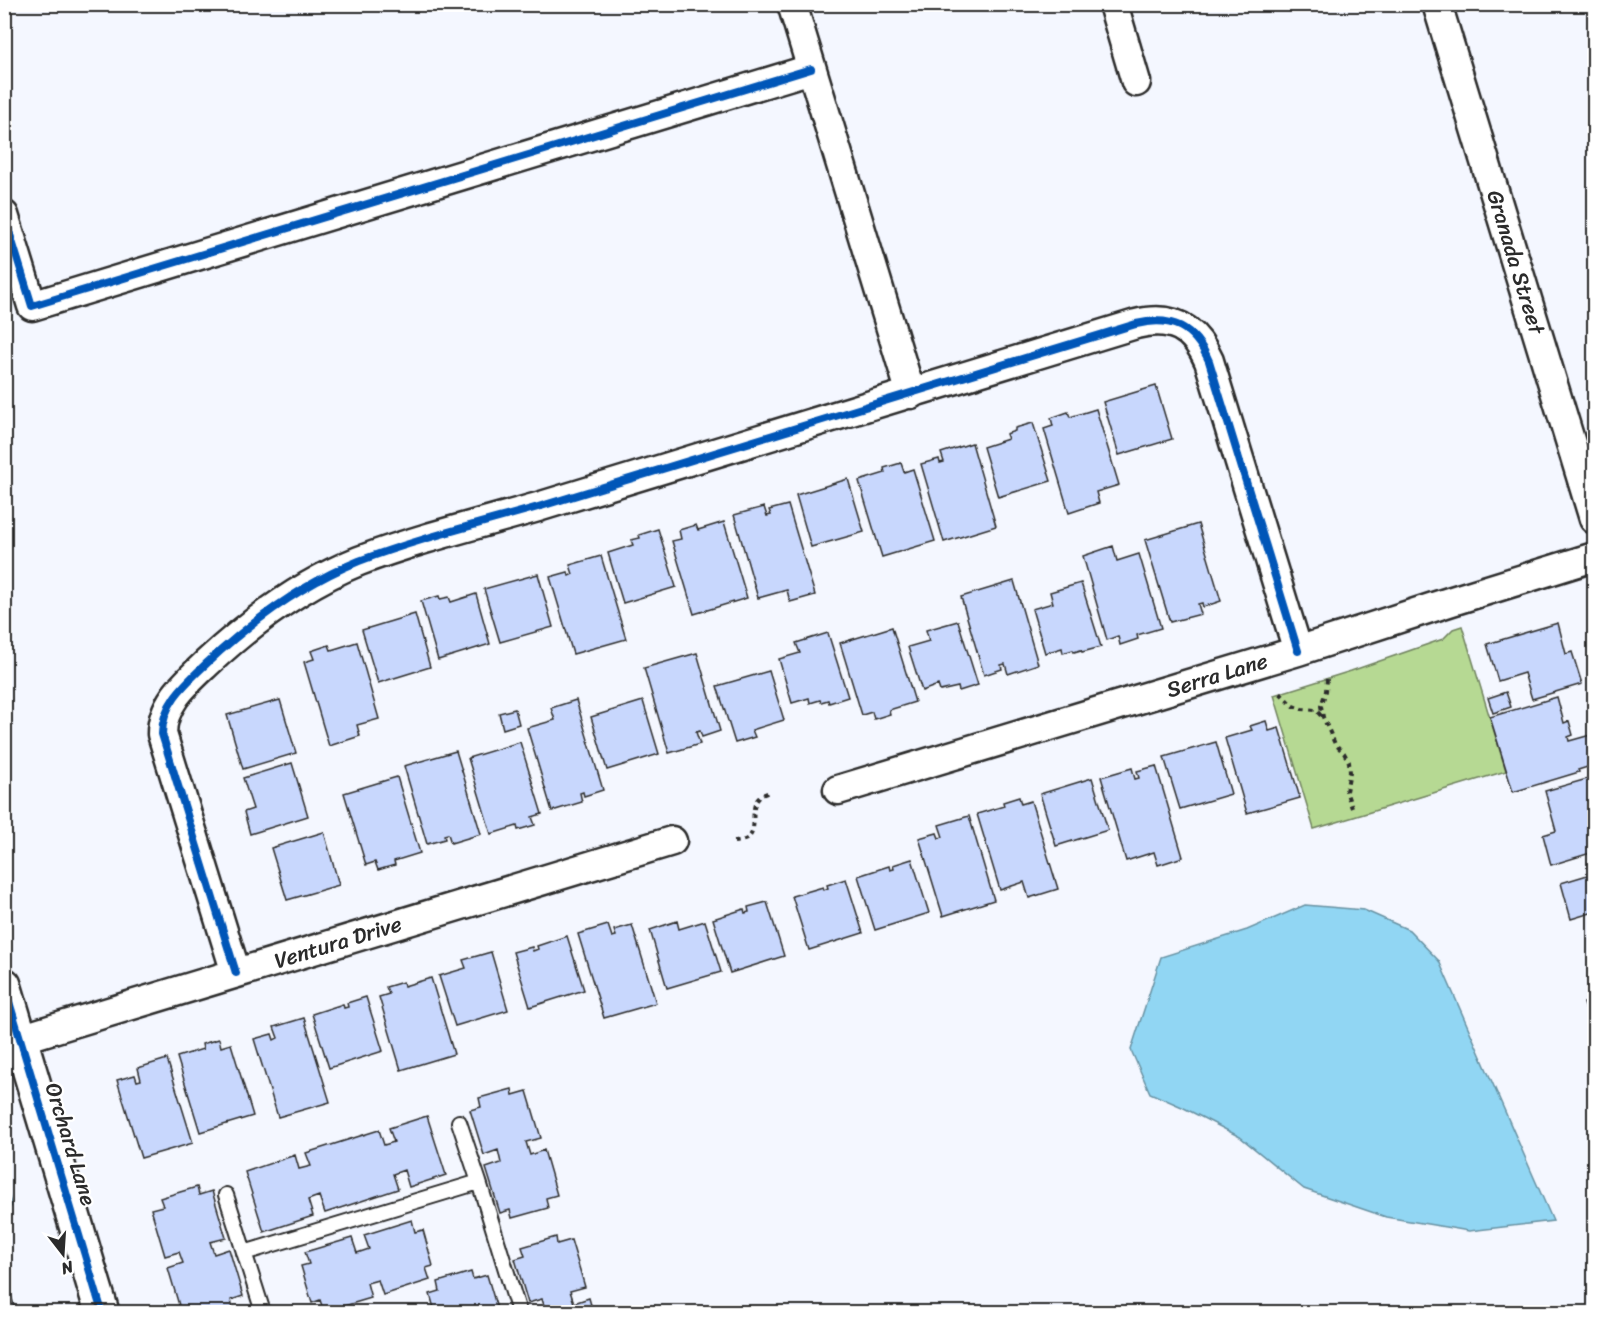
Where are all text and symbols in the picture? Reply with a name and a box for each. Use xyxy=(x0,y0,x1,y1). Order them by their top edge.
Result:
street label: Granada Street xyxy=(1476,185,1557,340)
street label: Serra Lane xyxy=(1161,641,1273,709)
street label: Ventura Drive xyxy=(269,904,407,980)
street label: Orchard Lane xyxy=(34,1078,108,1211)
north arrow xyxy=(33,1224,93,1284)
text: N xyxy=(57,1252,78,1284)

